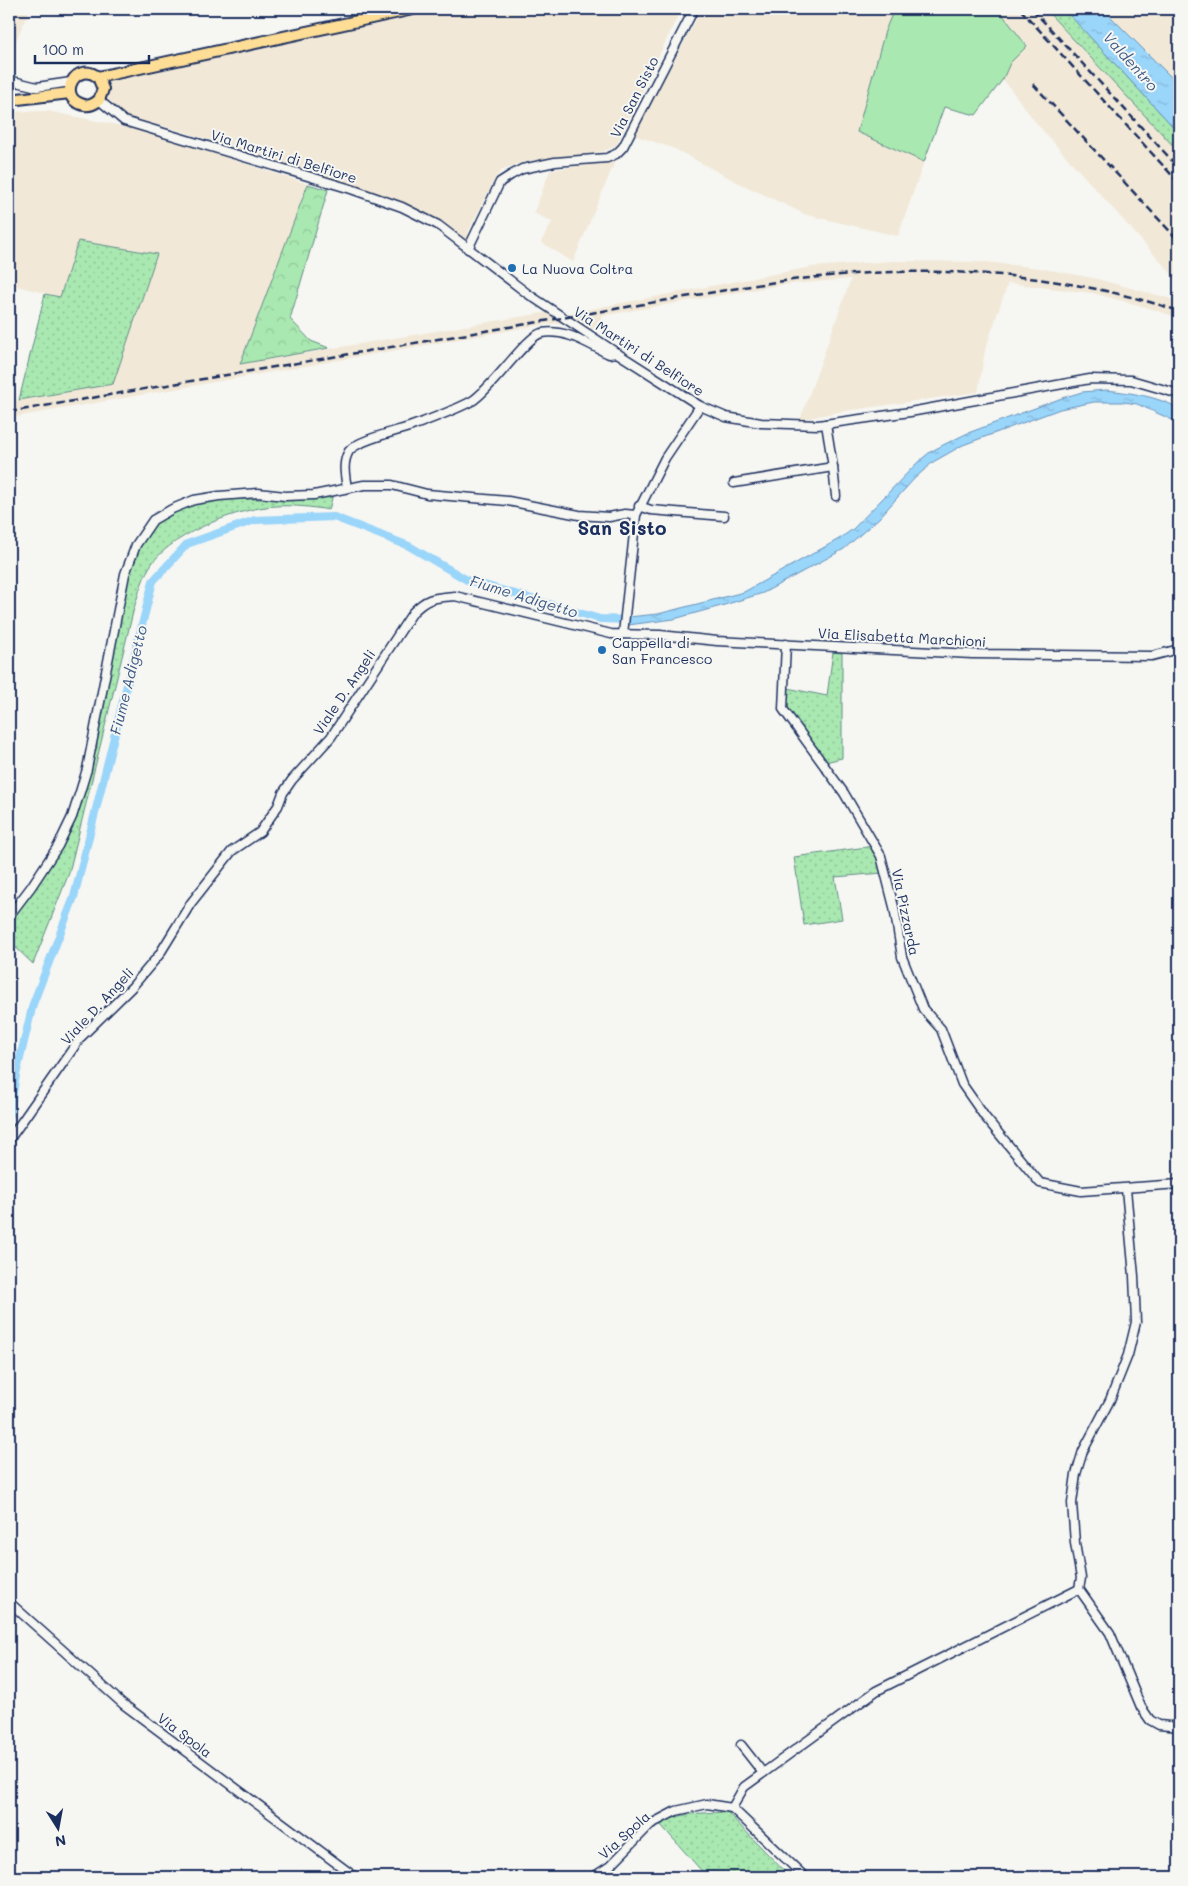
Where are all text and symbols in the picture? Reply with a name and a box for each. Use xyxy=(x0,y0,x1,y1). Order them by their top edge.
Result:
water label: Valdentro xyxy=(1099,27,1163,95)
scale bar xyxy=(35,32,149,64)
text: 100 m xyxy=(42,39,84,59)
street label: Via San Sisto xyxy=(605,53,663,141)
street label: Via Martiri di Belfiore xyxy=(209,125,359,187)
place label: La Nuova Coltra xyxy=(522,259,633,278)
marker: La Nuova Coltra xyxy=(506,262,518,274)
street label: Via Martiri di Belfiore xyxy=(570,302,708,400)
district label: San Sisto xyxy=(577,515,667,540)
water label: Fiume Adigetto xyxy=(468,570,580,622)
water label: Fiume Adigetto xyxy=(105,623,151,737)
street label: Via Elisabetta Marchioni xyxy=(817,623,987,651)
place label: Cappella di San Francesco xyxy=(612,633,712,668)
marker: Cappella di San Francesco xyxy=(596,644,608,656)
street label: Viale D. Angeli xyxy=(308,646,380,738)
street label: Via Pizzarda xyxy=(888,867,924,957)
street label: Viale D. Angeli xyxy=(56,963,138,1049)
street label: Via Spola xyxy=(154,1708,216,1762)
north arrow xyxy=(32,1804,82,1854)
street label: Via Spola xyxy=(594,1807,654,1863)
text: N xyxy=(54,1831,68,1852)

